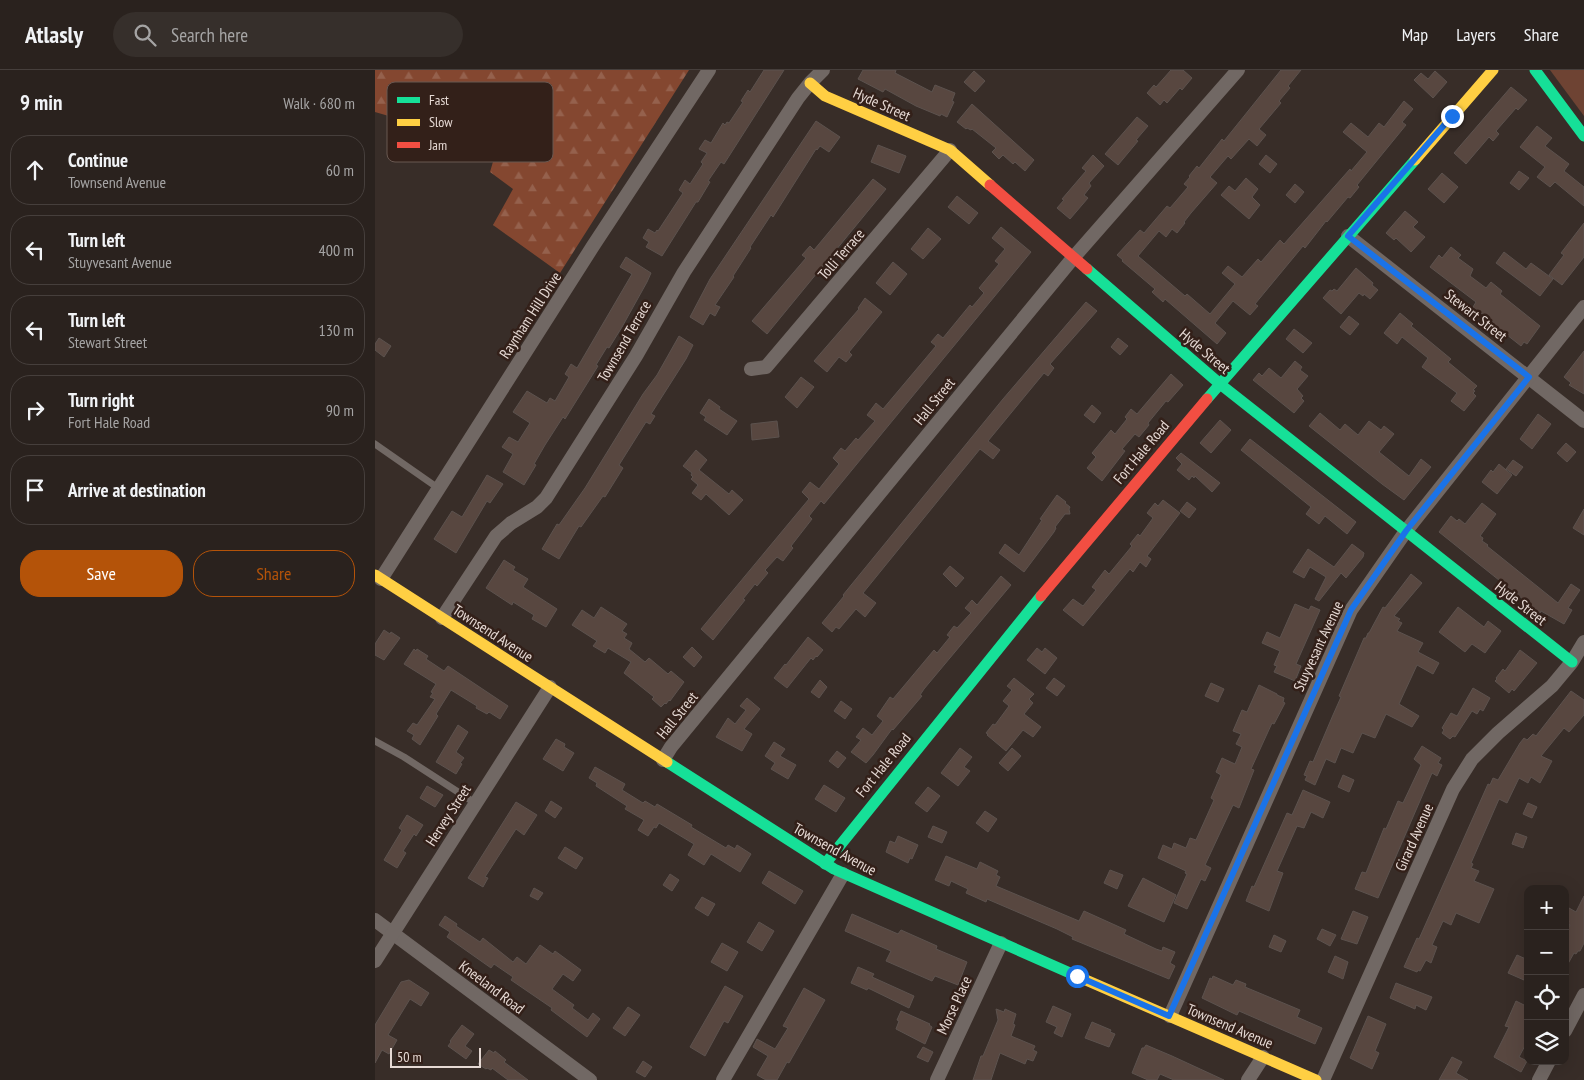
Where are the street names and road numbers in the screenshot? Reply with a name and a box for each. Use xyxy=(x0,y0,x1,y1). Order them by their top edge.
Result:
street label: Hyde Street xyxy=(850,83,914,125)
street label: Tolli Terrace xyxy=(814,225,868,283)
street label: Raynham Hill Drive xyxy=(495,268,565,362)
street label: Stewart Street xyxy=(1441,285,1511,345)
street label: Townsend Terrace xyxy=(593,297,655,385)
street label: Hyde Street xyxy=(1176,324,1234,378)
street label: Hall Street xyxy=(909,374,959,428)
street label: Fort Hale Road xyxy=(1109,416,1173,488)
street label: Hyde Street xyxy=(1491,577,1551,629)
street label: Stuyvesant Avenue xyxy=(1289,598,1347,694)
street label: Townsend Avenue xyxy=(449,600,537,666)
street label: Hall Street xyxy=(652,688,702,742)
street label: Fort Hale Road xyxy=(851,729,915,801)
street label: Hervey Street xyxy=(421,781,475,849)
street label: Girard Avenue xyxy=(1391,800,1437,874)
street label: Townsend Avenue xyxy=(790,818,880,880)
street label: Kneeland Road xyxy=(455,956,529,1018)
street label: Morse Place xyxy=(932,973,976,1037)
street label: Townsend Avenue xyxy=(1184,999,1276,1053)

